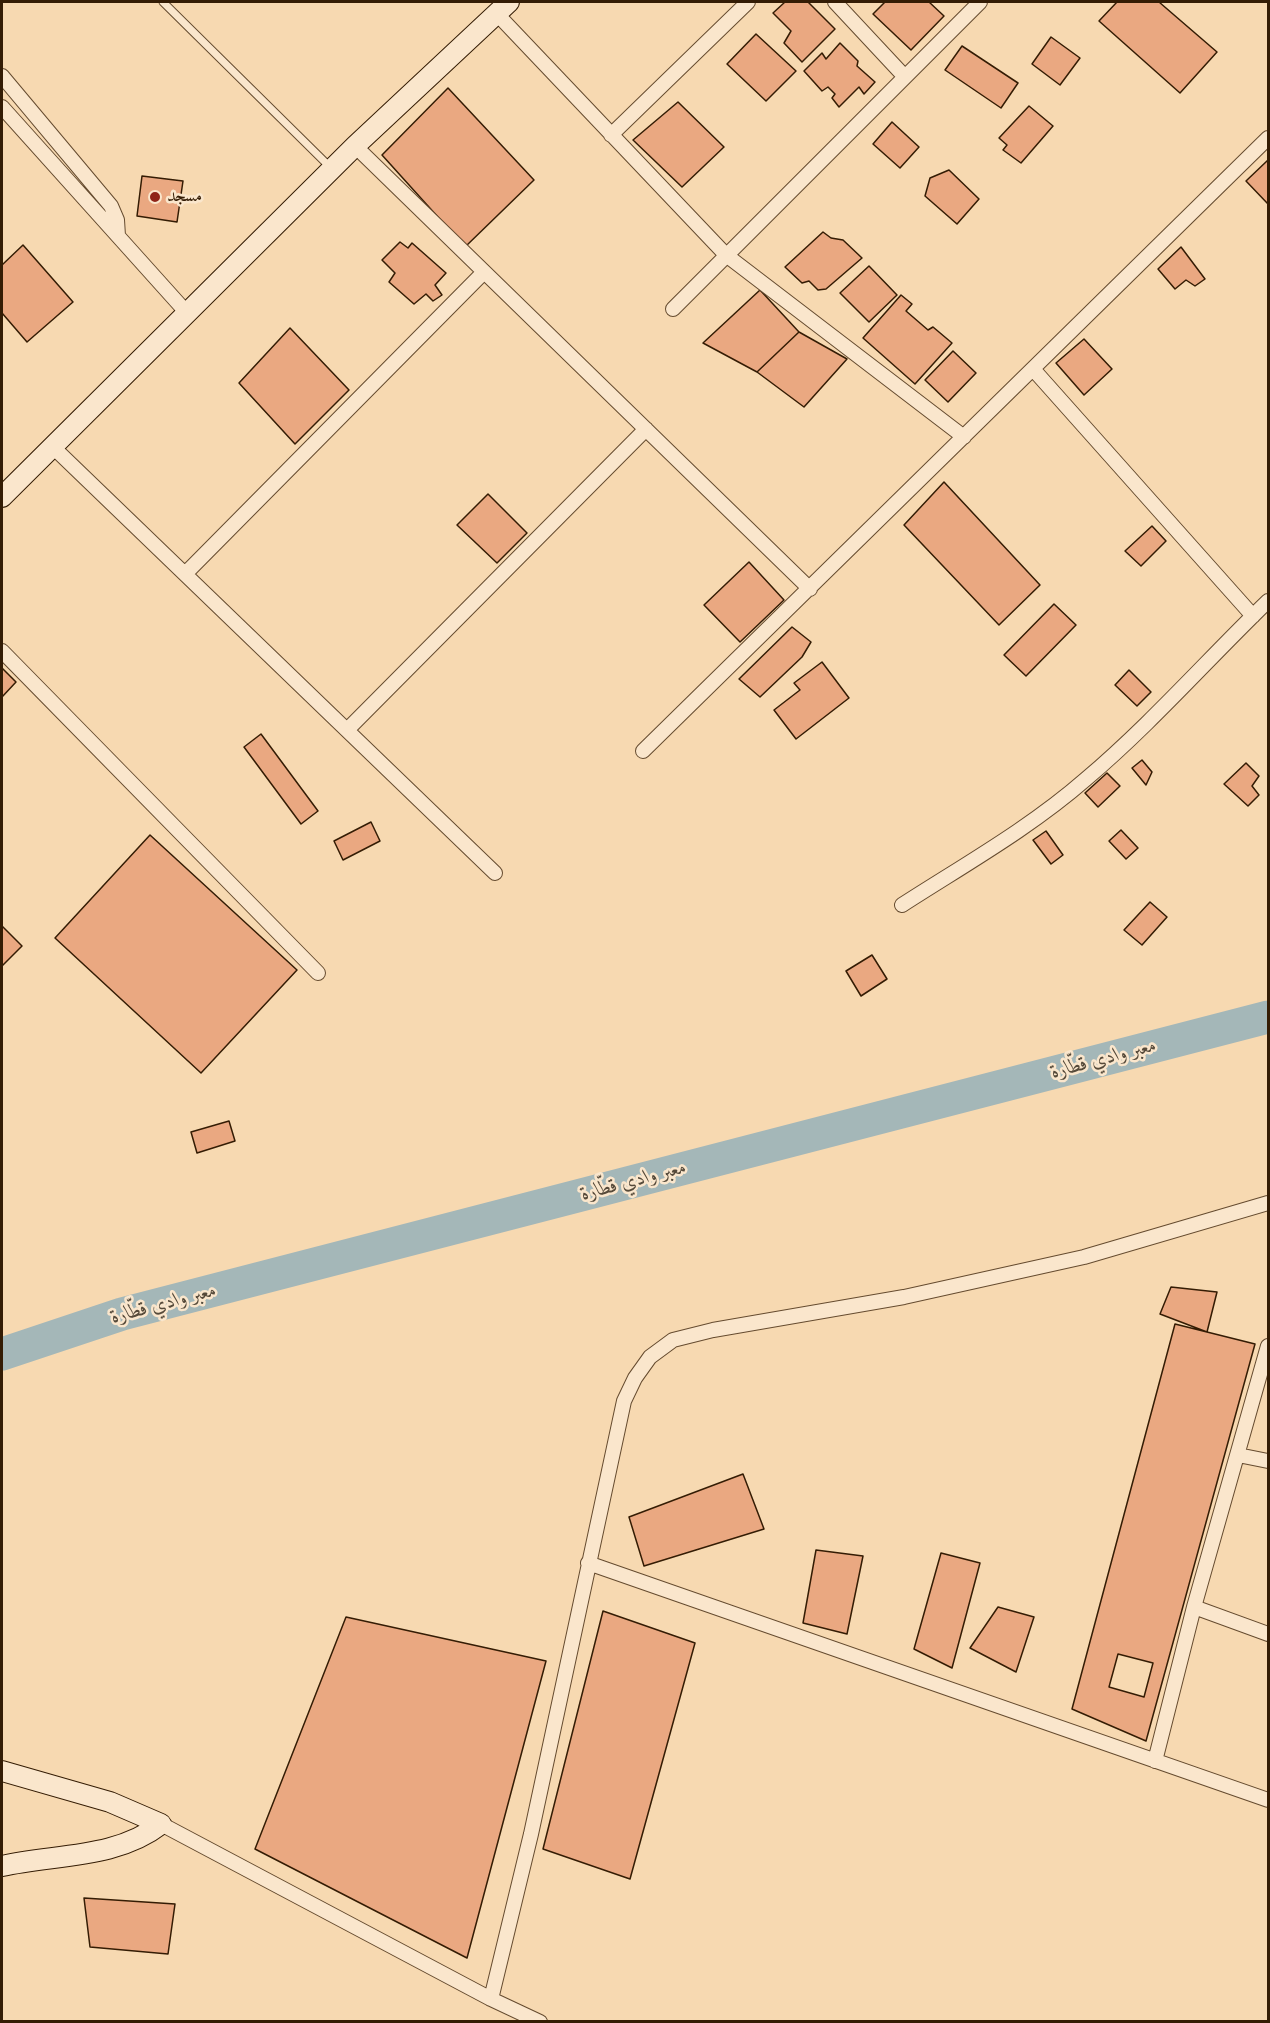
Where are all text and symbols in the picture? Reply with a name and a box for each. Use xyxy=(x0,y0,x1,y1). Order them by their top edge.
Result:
place label: مسجد xyxy=(167,186,202,208)
marker: مسجد xyxy=(148,190,162,204)
water label: معبر وادي قطّارة xyxy=(1049,1033,1159,1085)
water label: معبر وادي قطّارة xyxy=(579,1155,689,1207)
water label: معبر وادي قطّارة xyxy=(109,1278,219,1330)

